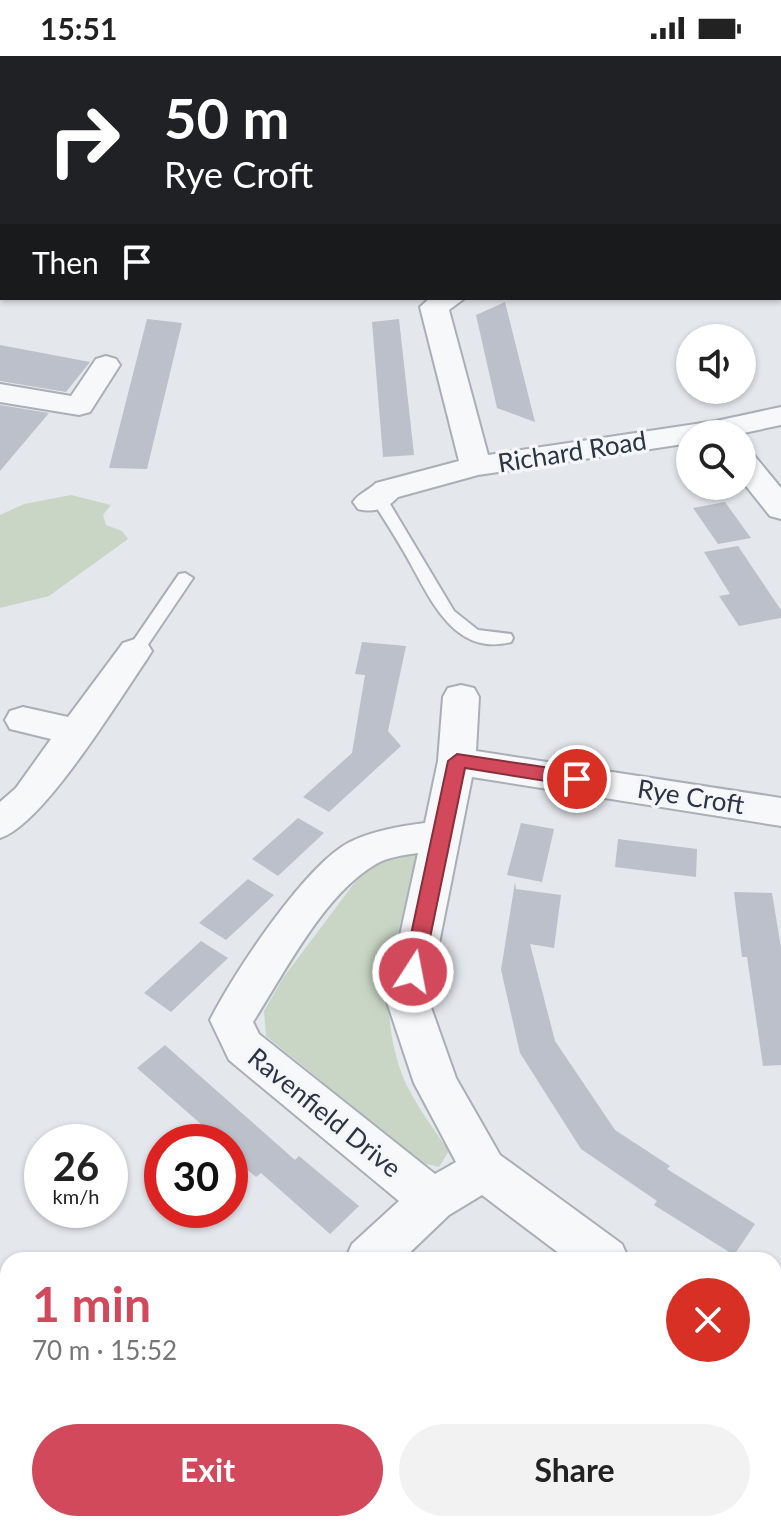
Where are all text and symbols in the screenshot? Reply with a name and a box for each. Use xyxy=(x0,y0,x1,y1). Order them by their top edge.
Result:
text: 15:51 xyxy=(40,10,117,46)
text: 50 m xyxy=(164,84,289,151)
icon: right xyxy=(32,88,136,192)
text: Rye Croft xyxy=(164,152,313,196)
icon: arrive xyxy=(115,240,159,284)
text: Then xyxy=(32,244,99,280)
map controls xyxy=(676,324,756,500)
button: sound xyxy=(676,324,756,404)
button: search xyxy=(676,420,756,500)
street label: Richard Road xyxy=(495,423,649,479)
pin xyxy=(543,745,611,813)
icon: arrive xyxy=(555,757,599,801)
street label: Rye Croft xyxy=(635,772,747,820)
position arrow xyxy=(371,930,455,1014)
street label: Ravenfield Drive xyxy=(242,1040,408,1184)
speed limit sign: 30 xyxy=(144,1124,248,1228)
text: 26 xyxy=(53,1142,99,1190)
text: km/h xyxy=(53,1184,99,1208)
text: 1 min xyxy=(32,1275,151,1332)
button: close xyxy=(666,1278,750,1362)
text: 70 m · 15:52 xyxy=(32,1334,177,1366)
button: Exit xyxy=(32,1424,383,1516)
button: Share xyxy=(399,1424,750,1516)

